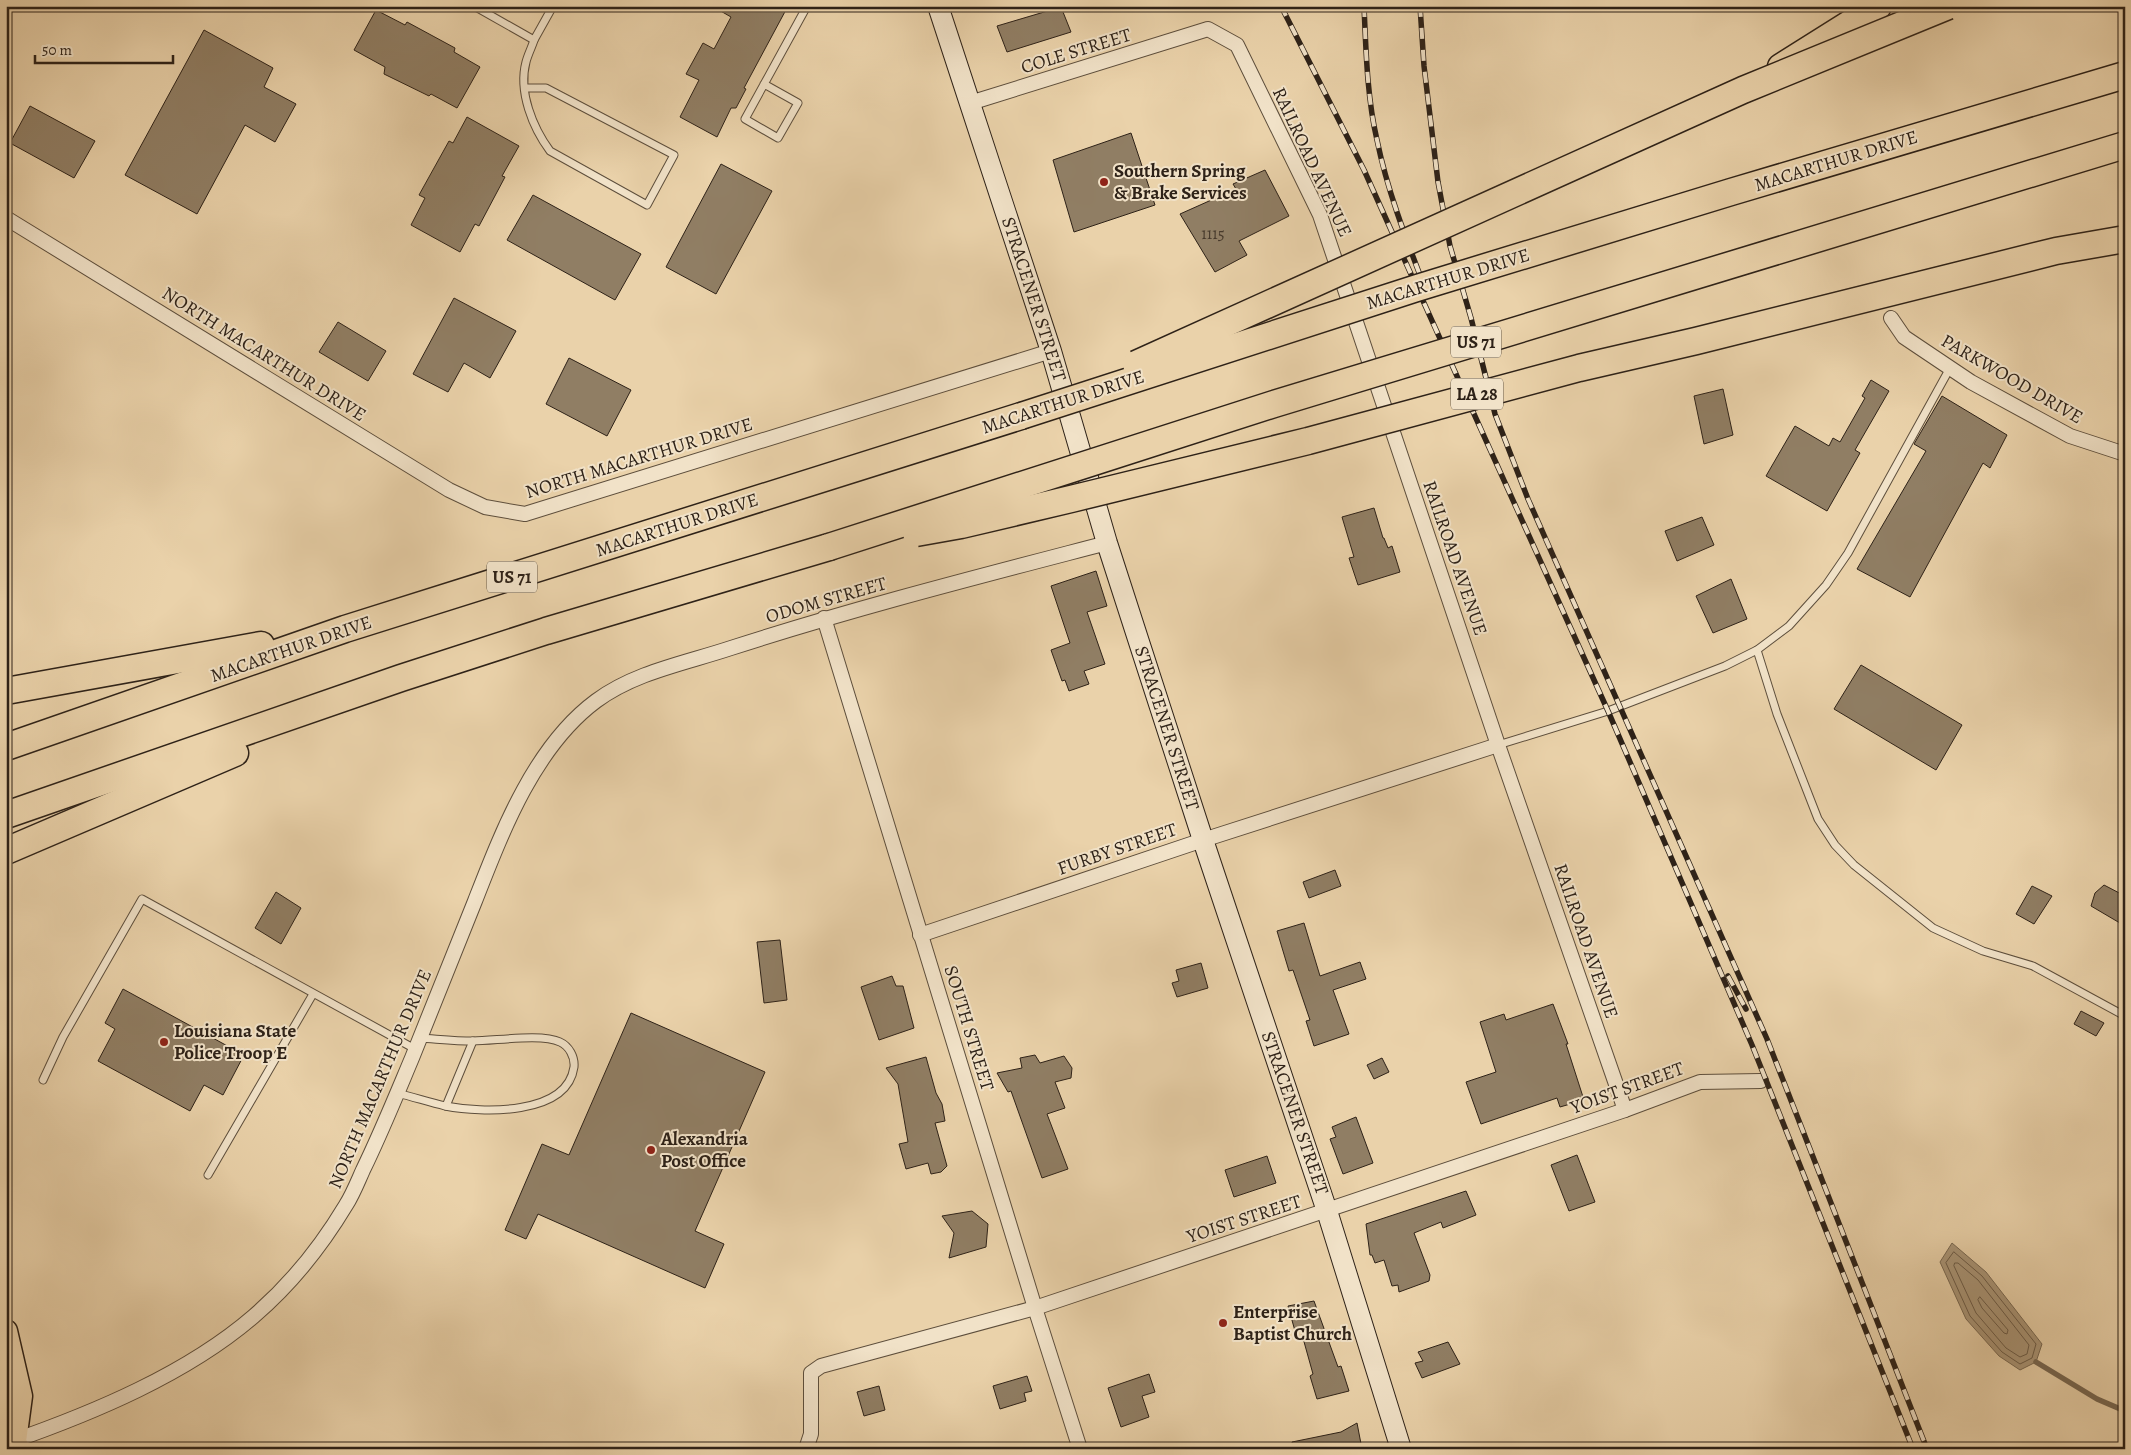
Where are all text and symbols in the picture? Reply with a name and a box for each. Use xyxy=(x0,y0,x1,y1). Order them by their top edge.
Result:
street label: COLE STREET xyxy=(1018,22,1135,80)
scale bar xyxy=(35,32,172,64)
text: 50 m xyxy=(42,40,72,60)
street label: RAILROAD AVENUE xyxy=(1266,83,1358,241)
street label: MACARTHUR DRIVE xyxy=(1751,124,1921,198)
place label: Southern Spring & Brake Services xyxy=(1114,158,1247,206)
marker: Southern Spring & Brake Services xyxy=(1098,176,1110,188)
street label: STRACENER STREET xyxy=(995,214,1073,385)
house number: 1115 xyxy=(1201,223,1225,245)
street label: MACARTHUR DRIVE xyxy=(1363,242,1533,316)
street label: NORTH MACARTHUR DRIVE xyxy=(157,280,371,428)
road number: US 71 xyxy=(1451,327,1501,358)
street label: PARKWOOD DRIVE xyxy=(1936,328,2088,430)
street label: MACARTHUR DRIVE xyxy=(978,363,1148,441)
road number: LA 28 xyxy=(1451,378,1503,409)
street label: NORTH MACARTHUR DRIVE xyxy=(522,411,756,505)
street label: RAILROAD AVENUE xyxy=(1416,477,1494,639)
street label: MACARTHUR DRIVE xyxy=(592,486,762,564)
road number: US 71 xyxy=(487,562,537,592)
street label: ODOM STREET xyxy=(763,570,890,630)
street label: MACARTHUR DRIVE xyxy=(207,609,375,689)
street label: STRACENER STREET xyxy=(1128,643,1206,814)
street label: FURBY STREET xyxy=(1054,816,1181,882)
street label: RAILROAD AVENUE xyxy=(1547,860,1625,1022)
street label: SOUTH STREET xyxy=(938,962,1001,1094)
street label: NORTH MACARTHUR DRIVE xyxy=(322,965,438,1193)
place label: Louisiana State Police Troop E xyxy=(174,1018,296,1066)
street label: STRACENER STREET xyxy=(1255,1028,1335,1199)
marker: Louisiana State Police Troop E xyxy=(158,1036,170,1048)
street label: YOIST STREET xyxy=(1566,1055,1688,1121)
place label: Alexandria Post Office xyxy=(660,1126,749,1174)
marker: Alexandria Post Office xyxy=(645,1144,657,1156)
street label: YOIST STREET xyxy=(1182,1188,1305,1250)
place label: Enterprise Baptist Church xyxy=(1233,1299,1352,1347)
marker: Enterprise Baptist Church xyxy=(1217,1317,1229,1329)

